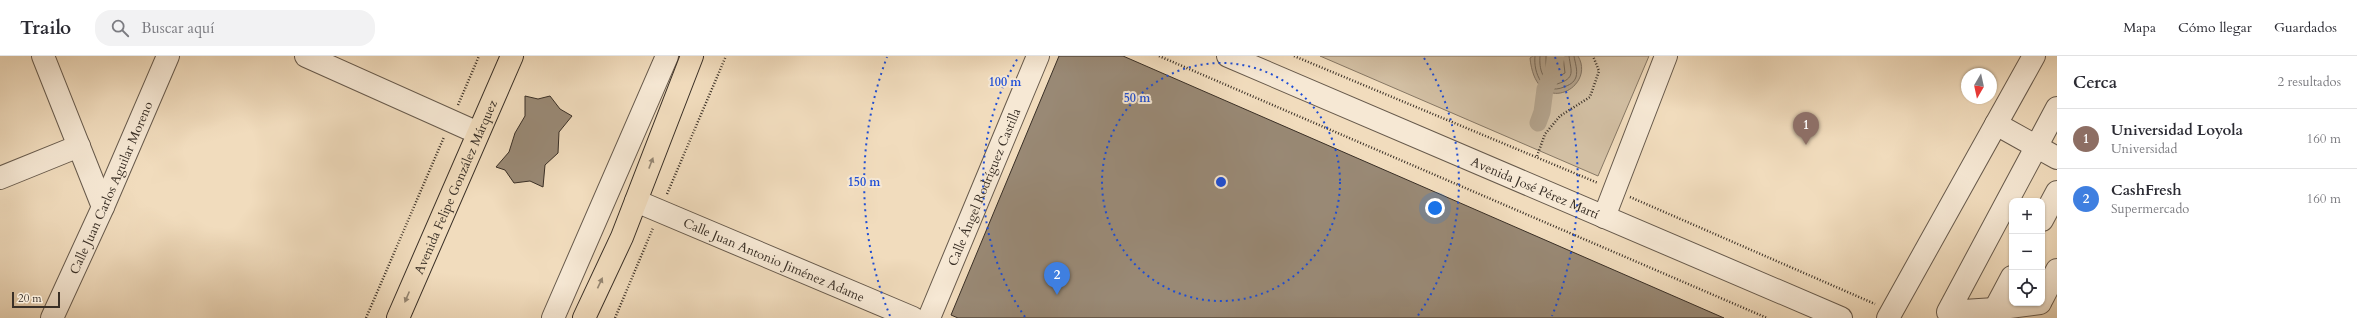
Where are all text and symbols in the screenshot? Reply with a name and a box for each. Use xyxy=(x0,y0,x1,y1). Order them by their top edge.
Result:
search box xyxy=(95,10,375,46)
text: Trailo xyxy=(20,15,71,41)
icon: search xyxy=(109,17,131,39)
text: Buscar aquí xyxy=(141,18,214,38)
text: Mapa xyxy=(2123,18,2156,37)
text: Cómo llegar xyxy=(2178,18,2252,37)
text: Guardados xyxy=(2274,18,2337,37)
north arrow xyxy=(1961,68,1997,104)
text: Cerca xyxy=(2073,71,2117,94)
text: 2 resultados xyxy=(2277,73,2341,91)
text: 100 m xyxy=(989,74,1022,90)
text: 50 m xyxy=(1124,90,1151,106)
street label: Avenida Felipe González Márquez xyxy=(410,97,502,277)
street label: Calle Juan Carlos Aguilar Moreno xyxy=(65,99,157,277)
street label: Calle Ángel Rodríguez Castilla xyxy=(944,105,1025,269)
pin: 1 xyxy=(1793,112,1819,145)
text: Universidad Loyola xyxy=(2111,120,2243,140)
text: 1 xyxy=(2083,130,2089,148)
text: 160 m xyxy=(2307,130,2341,148)
text: Universidad xyxy=(2111,140,2177,158)
street label: Avenida José Pérez Martí xyxy=(1468,153,1602,224)
one-way arrow xyxy=(648,156,654,168)
text: 150 m xyxy=(848,174,881,190)
centre of rings xyxy=(1214,175,1228,189)
text: CashFresh xyxy=(2111,180,2182,200)
text: 2 xyxy=(2083,190,2089,208)
text: 160 m xyxy=(2307,190,2341,208)
your location xyxy=(1425,198,1445,218)
map controls xyxy=(2009,198,2045,306)
button: + xyxy=(2009,198,2045,234)
text: Supermercado xyxy=(2111,200,2189,218)
street label: Calle Juan Antonio Jiménez Adame xyxy=(680,214,867,307)
button: − xyxy=(2009,234,2045,270)
pin: 2 xyxy=(1044,262,1070,295)
button: locate xyxy=(2009,270,2045,306)
one-way arrow xyxy=(598,276,604,288)
scale bar xyxy=(12,290,60,309)
text: 20 m xyxy=(18,291,42,306)
one-way arrow xyxy=(404,292,410,303)

